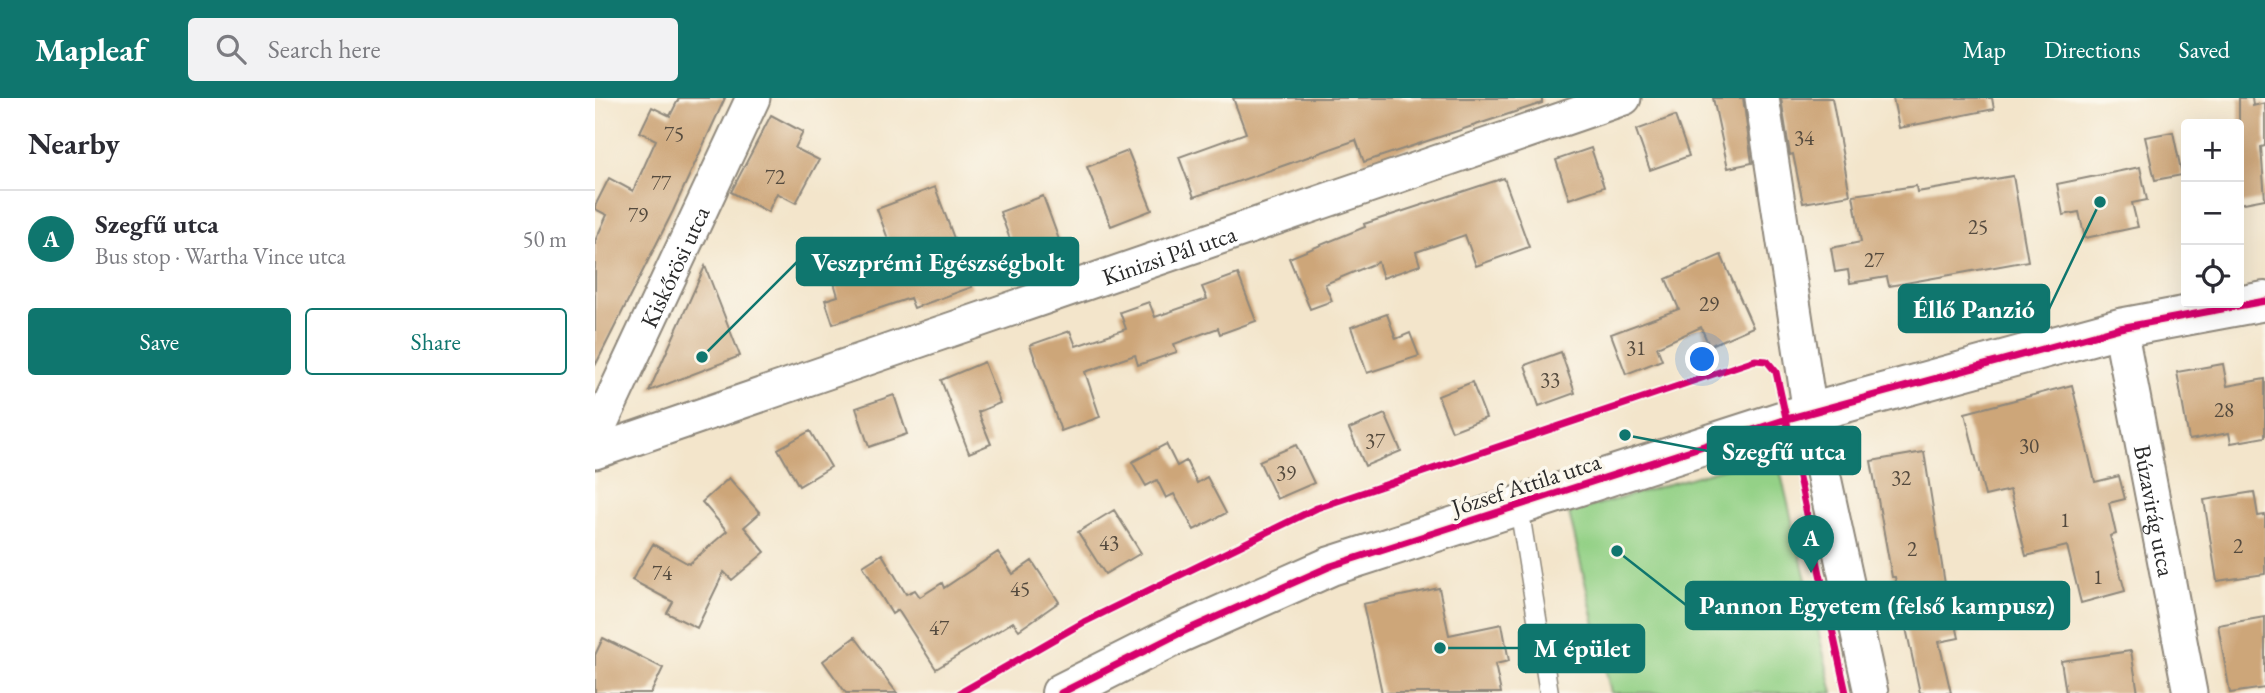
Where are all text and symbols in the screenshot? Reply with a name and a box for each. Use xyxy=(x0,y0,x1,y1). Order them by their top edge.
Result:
search box xyxy=(188,18,678,81)
text: Mapleaf xyxy=(35,28,146,71)
icon: search xyxy=(212,30,250,68)
text: Search here xyxy=(268,32,381,66)
text: Map xyxy=(1963,34,2006,65)
text: Directions xyxy=(2044,34,2141,65)
text: Saved xyxy=(2179,34,2230,65)
map controls xyxy=(2181,119,2244,308)
button: + xyxy=(2181,119,2244,182)
house number: 75 xyxy=(664,120,684,147)
text: Nearby xyxy=(28,124,120,163)
house number: 34 xyxy=(1794,124,1815,151)
house number: 72 xyxy=(765,163,785,190)
house number: 77 xyxy=(651,169,672,196)
button: − xyxy=(2181,182,2244,245)
street label: Kiskőrösi utca xyxy=(632,200,716,332)
house number: 79 xyxy=(628,201,648,228)
text: Szegfű utca xyxy=(95,207,219,241)
house number: 25 xyxy=(1968,213,1988,240)
street label: Kinizsi Pál utca xyxy=(1098,217,1241,292)
text: A xyxy=(43,224,59,254)
text: 50 m xyxy=(522,224,567,254)
callout: Veszprémi Egészségbolt xyxy=(797,238,1078,285)
text: Bus stop · Wartha Vince utca xyxy=(95,241,346,271)
text: Veszprémi Egészségbolt xyxy=(811,245,1065,279)
button: locate xyxy=(2181,245,2244,308)
house number: 27 xyxy=(1864,246,1885,273)
callout: Éllő Panzió xyxy=(1899,285,2049,332)
house number: 29 xyxy=(1699,290,1719,317)
text: Éllő Panzió xyxy=(1913,292,2035,326)
button: Save xyxy=(28,308,291,375)
button: Share xyxy=(305,308,567,375)
house number: 31 xyxy=(1626,334,1646,361)
your location xyxy=(1685,342,1719,376)
house number: 33 xyxy=(1540,366,1560,393)
house number: 28 xyxy=(2214,396,2234,423)
house number: 37 xyxy=(1365,427,1386,454)
callout: Szegfű utca xyxy=(1708,427,1860,474)
house number: 30 xyxy=(2019,432,2039,459)
text: Szegfű utca xyxy=(1722,434,1846,468)
street label: Búzavirág utca xyxy=(2127,442,2183,580)
street label: József Attila utca xyxy=(1446,445,1605,523)
house number: 39 xyxy=(1276,459,1296,486)
house number: 32 xyxy=(1891,464,1911,491)
house number: 1 xyxy=(2060,506,2070,533)
pin: A xyxy=(1788,515,1834,573)
house number: 43 xyxy=(1099,529,1119,556)
house number: 2 xyxy=(2233,532,2243,559)
house number: 2 xyxy=(1907,535,1917,562)
house number: 74 xyxy=(652,559,673,586)
house number: 1 xyxy=(2093,563,2103,590)
house number: 45 xyxy=(1010,575,1030,602)
callout: Pannon Egyetem (felső kampusz) xyxy=(1686,582,2069,629)
text: Pannon Egyetem (felső kampusz) xyxy=(1699,588,2055,622)
house number: 47 xyxy=(929,614,950,641)
callout: M épület xyxy=(1519,625,1644,672)
text: M épület xyxy=(1533,631,1631,665)

